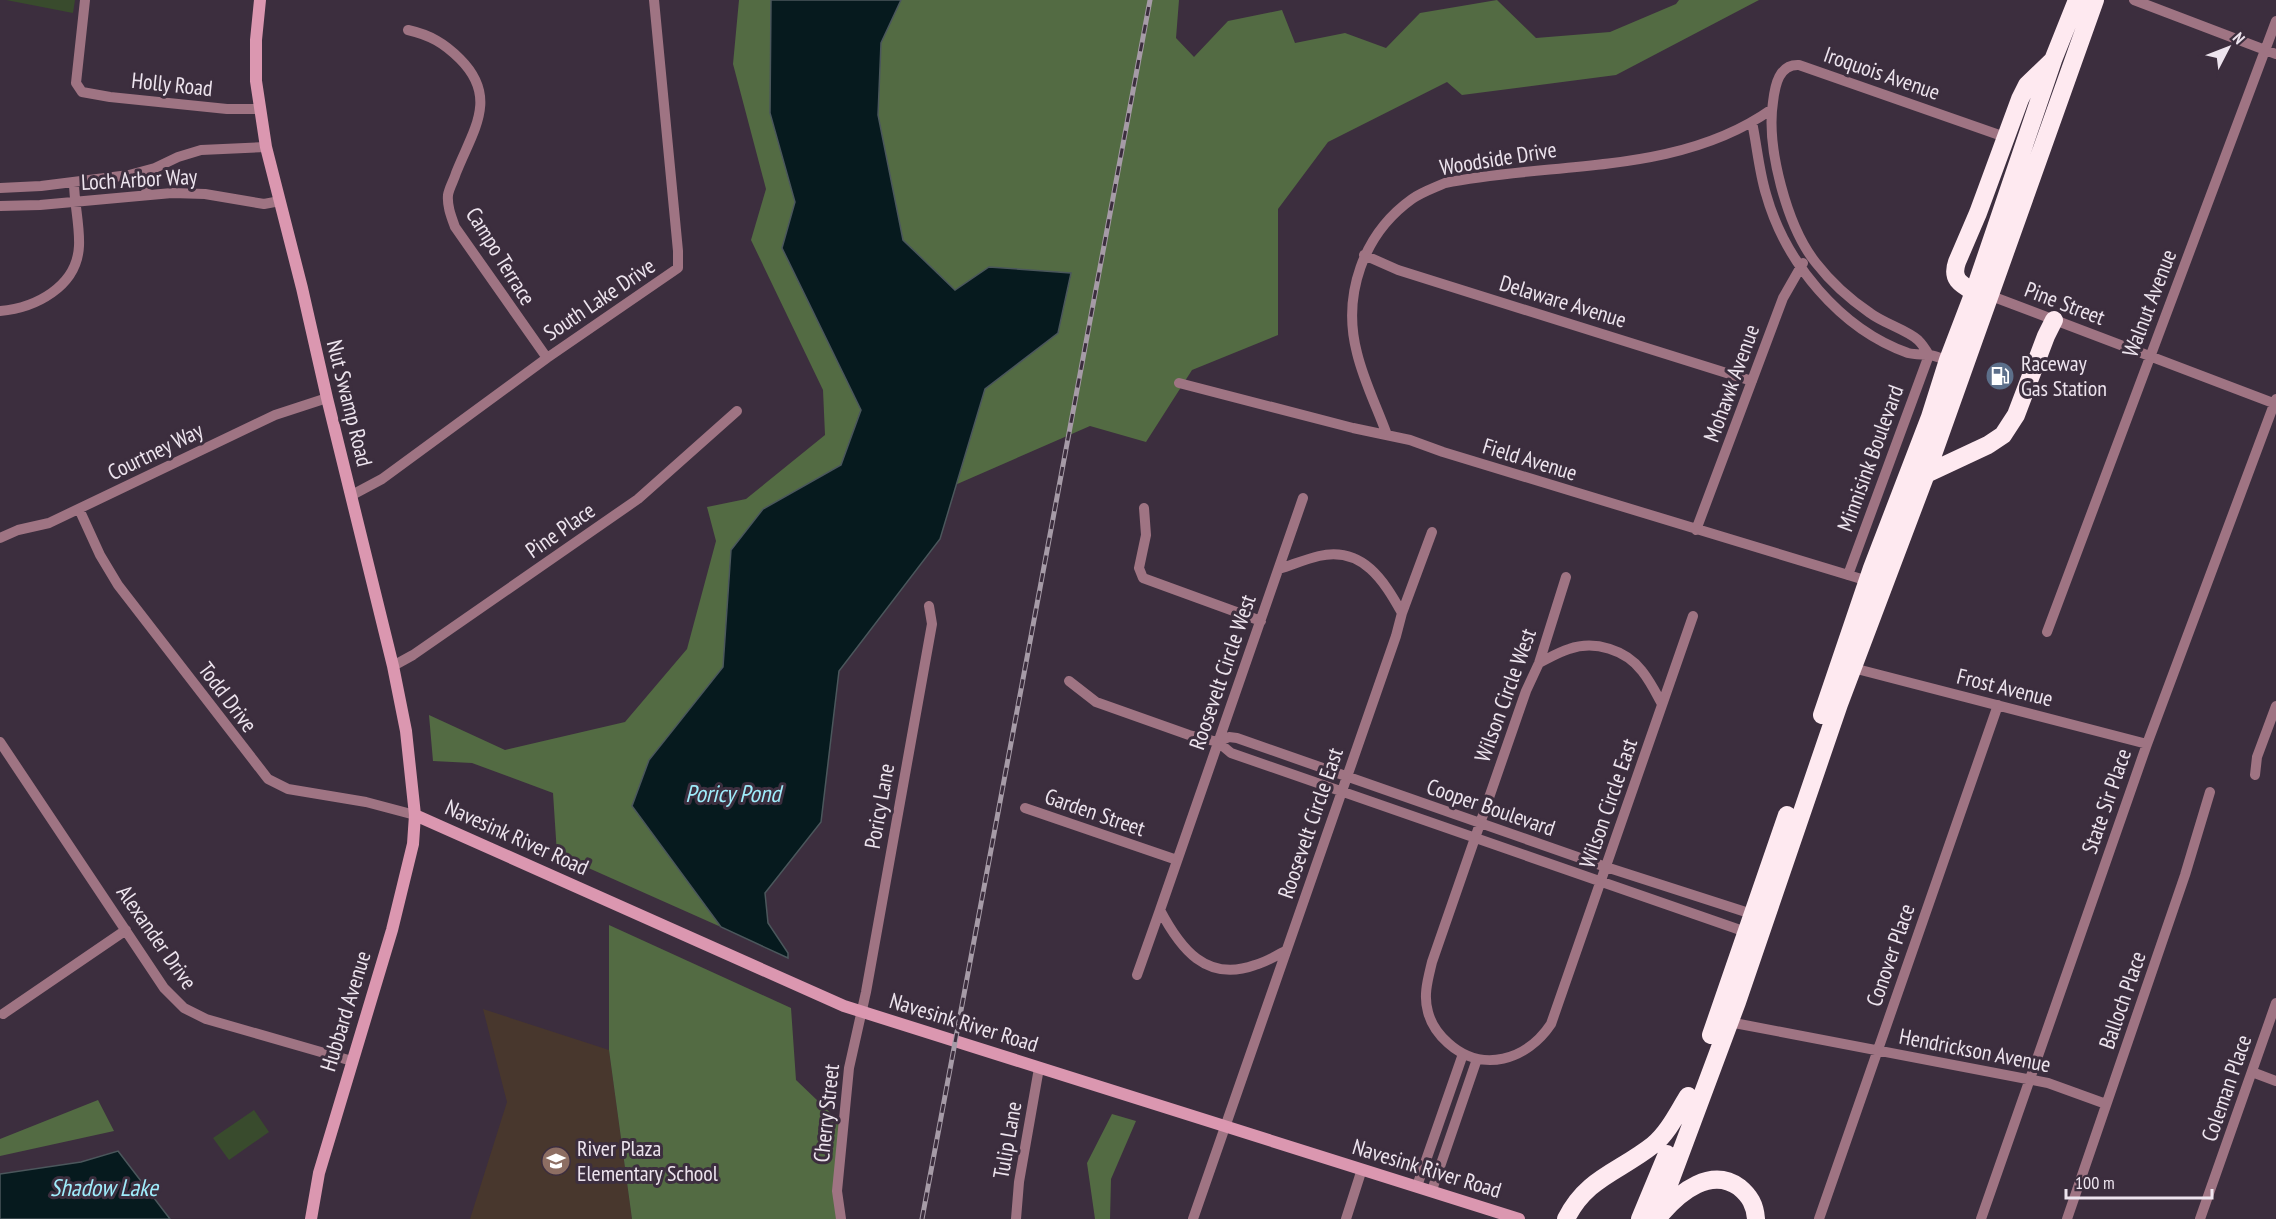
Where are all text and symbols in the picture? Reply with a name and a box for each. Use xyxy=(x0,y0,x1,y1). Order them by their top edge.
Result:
north arrow xyxy=(2198,18,2258,78)
text: N xyxy=(2229,28,2249,48)
street label: Iroquois Avenue xyxy=(1820,40,1944,106)
street label: Holly Road xyxy=(130,66,214,102)
street label: Woodside Drive xyxy=(1438,135,1558,181)
street label: Loch Arbor Way xyxy=(80,162,198,196)
street label: Campo Terrace xyxy=(460,202,542,310)
street label: Walnut Avenue xyxy=(2116,245,2182,361)
street label: South Lake Drive xyxy=(538,251,660,347)
street label: Delaware Avenue xyxy=(1496,268,1630,334)
street label: Pine Street xyxy=(2021,275,2109,331)
street label: Mohawk Avenue xyxy=(1697,321,1765,445)
street label: Nut Swamp Road xyxy=(321,337,379,469)
place label: Raceway Gas Station xyxy=(2021,349,2107,402)
fuel station icon: Raceway Gas Station xyxy=(1984,360,2016,392)
street label: Minnisink Boulevard xyxy=(1831,381,1909,535)
street label: Courtney Way xyxy=(103,416,208,486)
street label: Field Avenue xyxy=(1479,431,1581,487)
street label: Pine Place xyxy=(520,496,600,564)
street label: Roosevelt Circle West xyxy=(1182,591,1262,753)
street label: Wilson Circle West xyxy=(1468,625,1542,765)
street label: Todd Drive xyxy=(193,656,263,738)
street label: Frost Avenue xyxy=(1954,662,2056,712)
street label: Wilson Circle East xyxy=(1573,734,1643,872)
street label: Roosevelt Circle East xyxy=(1271,744,1349,902)
street label: State Sir Place xyxy=(2075,745,2137,857)
street label: Poricy Lane xyxy=(858,761,900,851)
street label: Cooper Boulevard xyxy=(1423,772,1559,842)
water label: Poricy Pond xyxy=(685,778,784,809)
street label: Garden Street xyxy=(1041,782,1149,842)
street label: Navesink River Road xyxy=(441,793,593,881)
street label: Alexander Drive xyxy=(111,879,203,995)
street label: Conover Place xyxy=(1859,900,1921,1010)
street label: Hubbard Avenue xyxy=(313,947,377,1075)
street label: Balloch Place xyxy=(2092,947,2152,1053)
street label: Navesink River Road xyxy=(886,986,1042,1058)
street label: Hendrickson Avenue xyxy=(1897,1022,2053,1078)
street label: Coleman Place xyxy=(2195,1031,2257,1145)
street label: Cherry Street xyxy=(807,1062,845,1164)
street label: Tulip Lane xyxy=(986,1099,1028,1181)
street label: Navesink River Road xyxy=(1349,1132,1505,1204)
place label: River Plaza Elementary School xyxy=(577,1134,719,1187)
school or university icon: River Plaza Elementary School xyxy=(540,1145,572,1177)
scale bar xyxy=(2066,1162,2212,1200)
text: 100 m xyxy=(2075,1171,2115,1194)
water label: Shadow Lake xyxy=(50,1172,160,1203)

